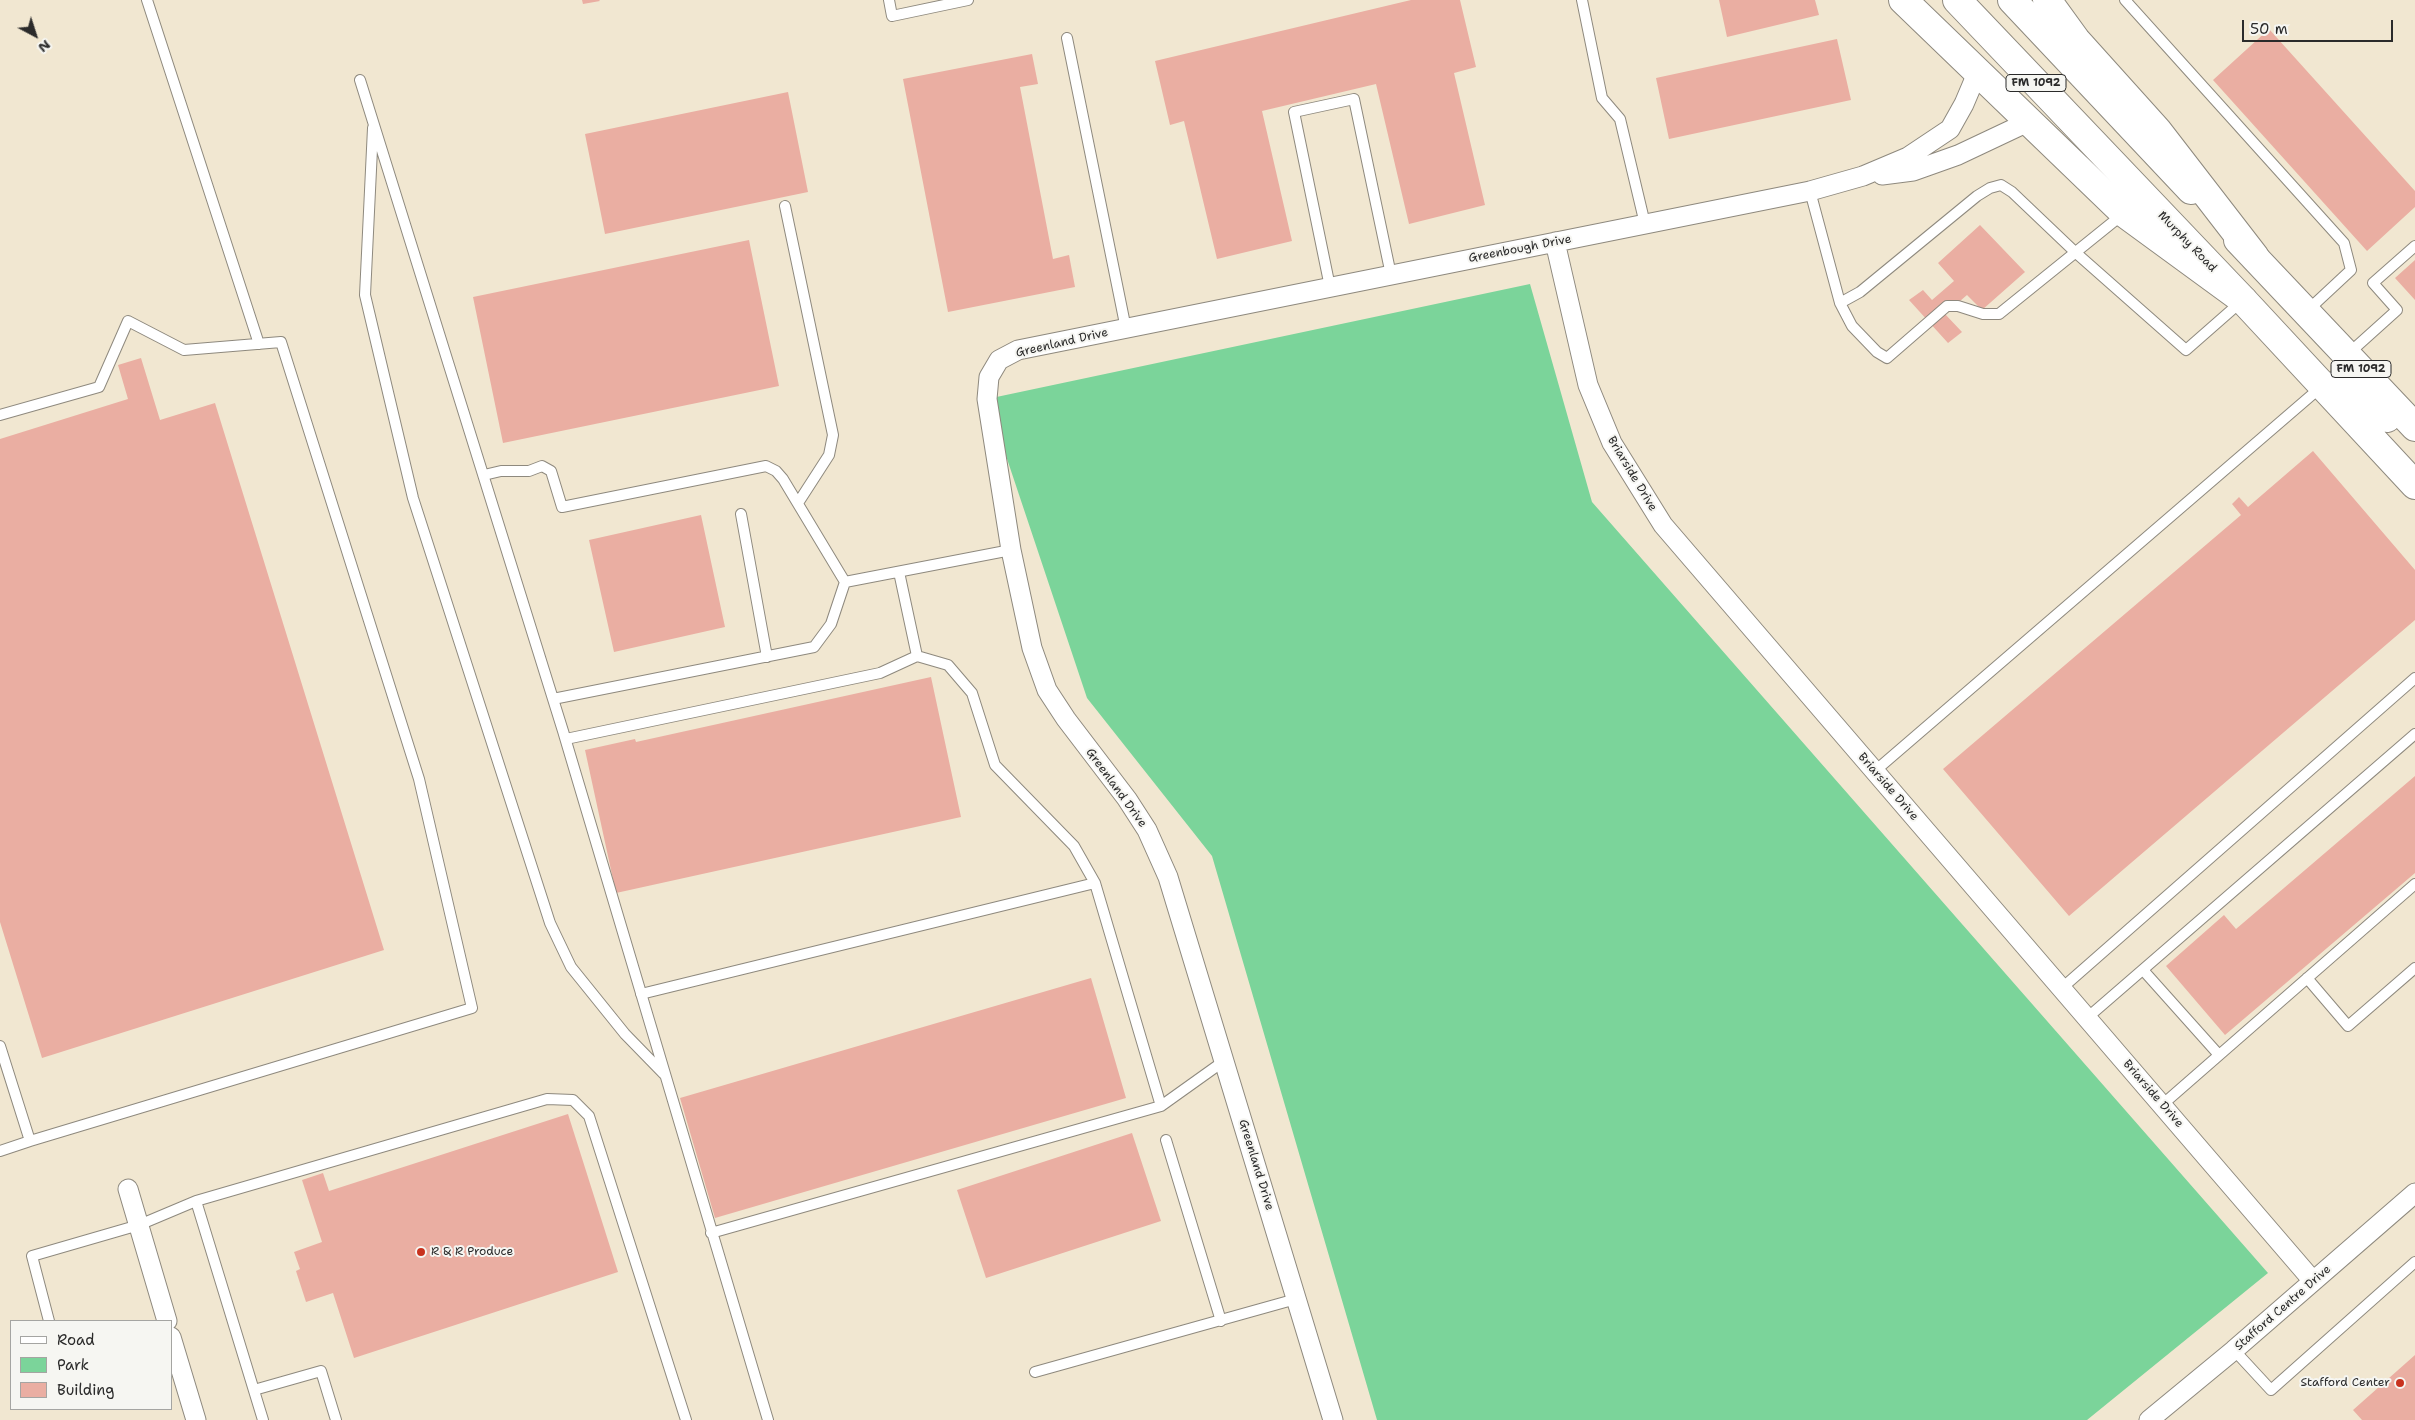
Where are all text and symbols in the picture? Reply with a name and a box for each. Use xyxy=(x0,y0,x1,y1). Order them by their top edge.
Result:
north arrow xyxy=(10,10,60,60)
scale bar xyxy=(2245,10,2396,42)
text: 50 m xyxy=(2250,19,2288,39)
text: N xyxy=(35,36,55,57)
road number: FM 1092 xyxy=(2006,75,2066,92)
street label: Murphy Road xyxy=(2154,209,2220,275)
street label: Greenbough Drive xyxy=(1467,232,1573,266)
street label: Greenland Drive xyxy=(1014,325,1110,361)
road number: FM 1092 xyxy=(2331,360,2391,378)
street label: Briarside Drive xyxy=(1604,434,1660,514)
street label: Greenland Drive xyxy=(1082,746,1150,830)
street label: Briarside Drive xyxy=(1855,750,1921,824)
street label: Briarside Drive xyxy=(2120,1057,2186,1131)
street label: Greenland Drive xyxy=(1235,1118,1277,1212)
place label: R & R Produce xyxy=(431,1245,513,1259)
marker: R & R Produce xyxy=(415,1246,427,1258)
street label: Stafford Centre Drive xyxy=(2232,1262,2334,1354)
legend xyxy=(10,1320,172,1410)
text: Road xyxy=(57,1330,95,1350)
text: Park xyxy=(57,1355,89,1375)
place label: Stafford Center xyxy=(2300,1376,2390,1390)
marker: Stafford Center xyxy=(2394,1377,2406,1389)
text: Building xyxy=(57,1380,114,1400)

